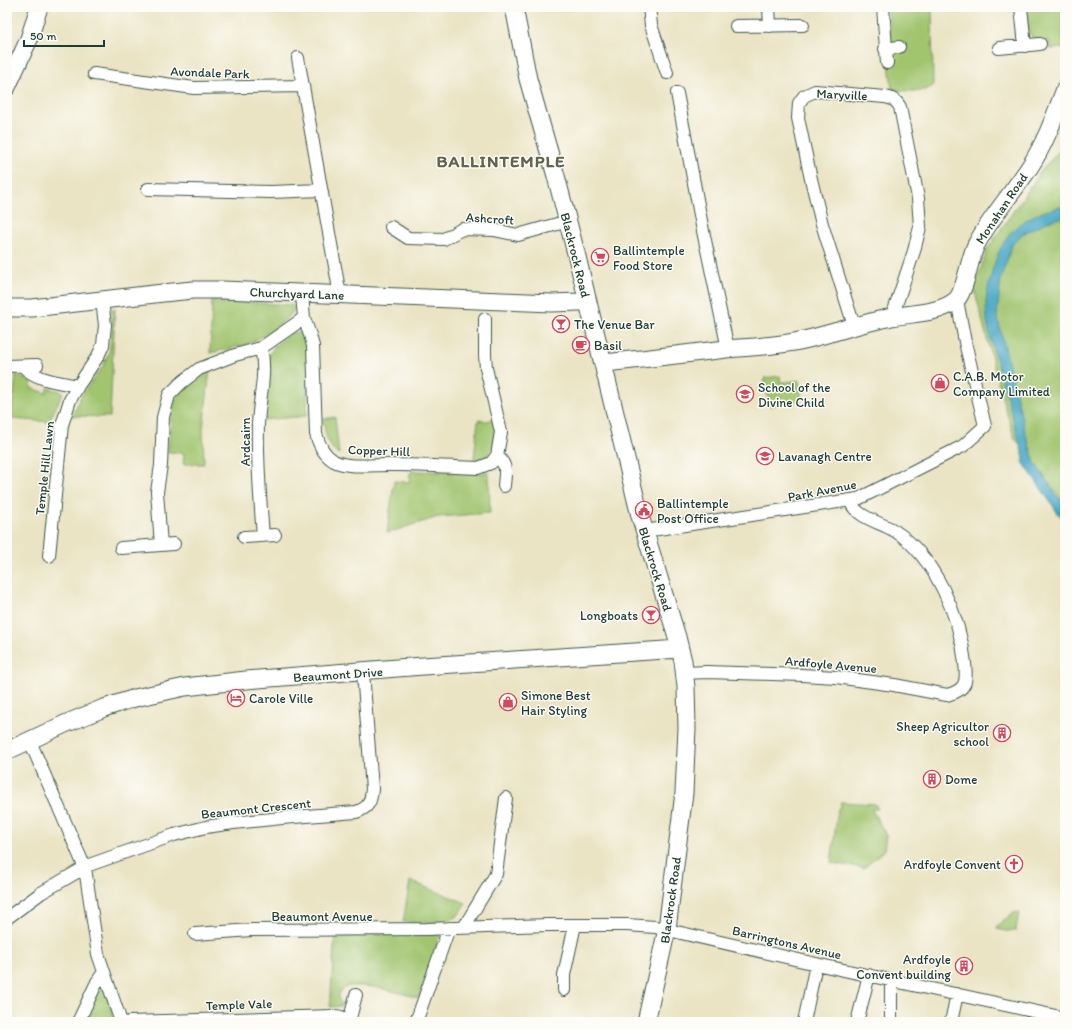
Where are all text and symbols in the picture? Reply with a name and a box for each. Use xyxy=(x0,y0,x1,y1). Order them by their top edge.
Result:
scale bar xyxy=(24,22,104,48)
text: 50 m xyxy=(30,29,56,43)
street label: Avondale Park xyxy=(170,64,250,81)
street label: Maryville xyxy=(816,86,868,103)
district label: BALLINTEMPLE xyxy=(437,151,565,171)
street label: Monahan Road xyxy=(972,170,1031,247)
street label: Ashcroft xyxy=(465,209,515,228)
street label: Blackrock Road xyxy=(558,211,593,299)
place label: Ballintemple Food Store xyxy=(613,243,685,273)
supermarket icon: Ballintemple Food Store xyxy=(590,247,610,267)
street label: Churchyard Lane xyxy=(249,284,345,303)
bar icon: The Venue Bar xyxy=(551,314,571,334)
place label: The Venue Bar xyxy=(574,317,655,332)
cafe icon: Basil xyxy=(571,335,591,355)
place label: Basil xyxy=(594,338,622,353)
place label: C.A.B. Motor Company Limited xyxy=(953,369,1050,399)
shop icon: C.A.B. Motor Company Limited xyxy=(930,373,950,393)
place label: School of the Divine Child xyxy=(758,380,830,410)
school or university icon: School of the Divine Child xyxy=(735,384,755,404)
street label: Ardcairn xyxy=(238,418,253,466)
street label: Temple Hill Lawn xyxy=(32,420,57,516)
street label: Copper Hill xyxy=(348,442,411,459)
school or university icon: Lavanagh Centre xyxy=(755,446,775,466)
place label: Lavanagh Centre xyxy=(778,449,872,464)
street label: Park Avenue xyxy=(786,476,858,505)
place label: Ballintemple Post Office xyxy=(657,496,729,526)
public building icon: Ballintemple Post Office xyxy=(634,500,654,520)
street label: Blackrock Road xyxy=(636,525,675,613)
bar icon: Longboats xyxy=(641,605,661,625)
place label: Longboats xyxy=(580,608,638,623)
street label: Ardfoyle Avenue xyxy=(784,653,878,676)
street label: Beaumont Drive xyxy=(293,664,383,685)
hotel icon: Carole Ville xyxy=(226,688,246,708)
place label: Simone Best Hair Styling xyxy=(521,688,591,718)
place label: Carole Ville xyxy=(249,691,313,706)
shop icon: Simone Best Hair Styling xyxy=(498,692,518,712)
place label: Sheep Agricultor school xyxy=(896,719,989,749)
building icon: Sheep Agricultor school xyxy=(992,723,1012,743)
building icon: Dome xyxy=(922,769,942,789)
place label: Dome xyxy=(945,772,977,787)
street label: Beaumont Crescent xyxy=(200,795,312,822)
church icon: Ardfoyle Convent xyxy=(1004,854,1024,874)
street label: Blackrock Road xyxy=(657,856,684,944)
place label: Ardfoyle Convent xyxy=(904,857,1001,872)
street label: Beaumont Avenue xyxy=(271,909,373,924)
street label: Barringtons Avenue xyxy=(731,923,843,962)
place label: Ardfoyle Convent building xyxy=(856,952,951,982)
building icon: Ardfoyle Convent building xyxy=(954,956,974,976)
street label: Temple Vale xyxy=(205,996,273,1013)

